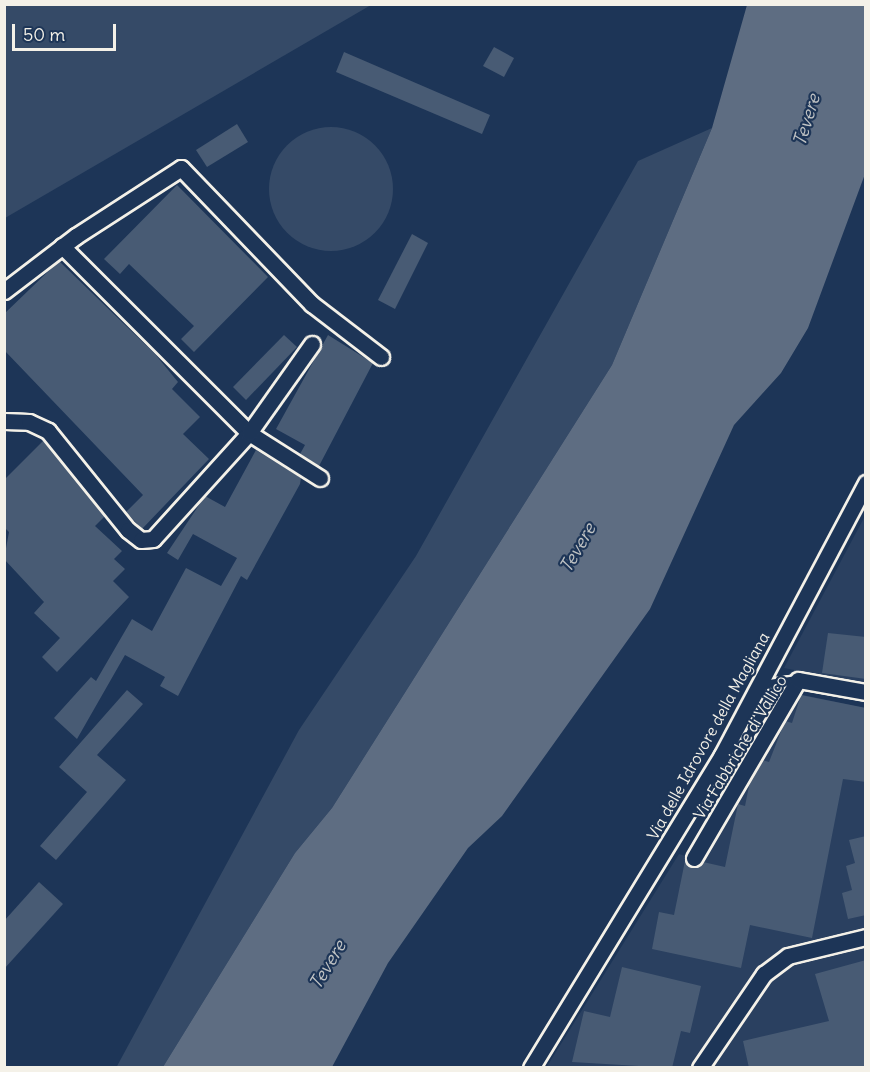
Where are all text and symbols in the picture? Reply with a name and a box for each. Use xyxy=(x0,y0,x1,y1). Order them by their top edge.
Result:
scale bar xyxy=(15,12,118,50)
text: 50 m xyxy=(23,23,65,46)
water label: Tevere xyxy=(789,92,825,148)
water label: Tevere xyxy=(555,520,601,576)
street label: Via delle Idrovore della Magliana xyxy=(643,629,773,843)
street label: Via Fabbriche di Vallico xyxy=(689,672,791,822)
water label: Tevere xyxy=(305,937,351,993)

